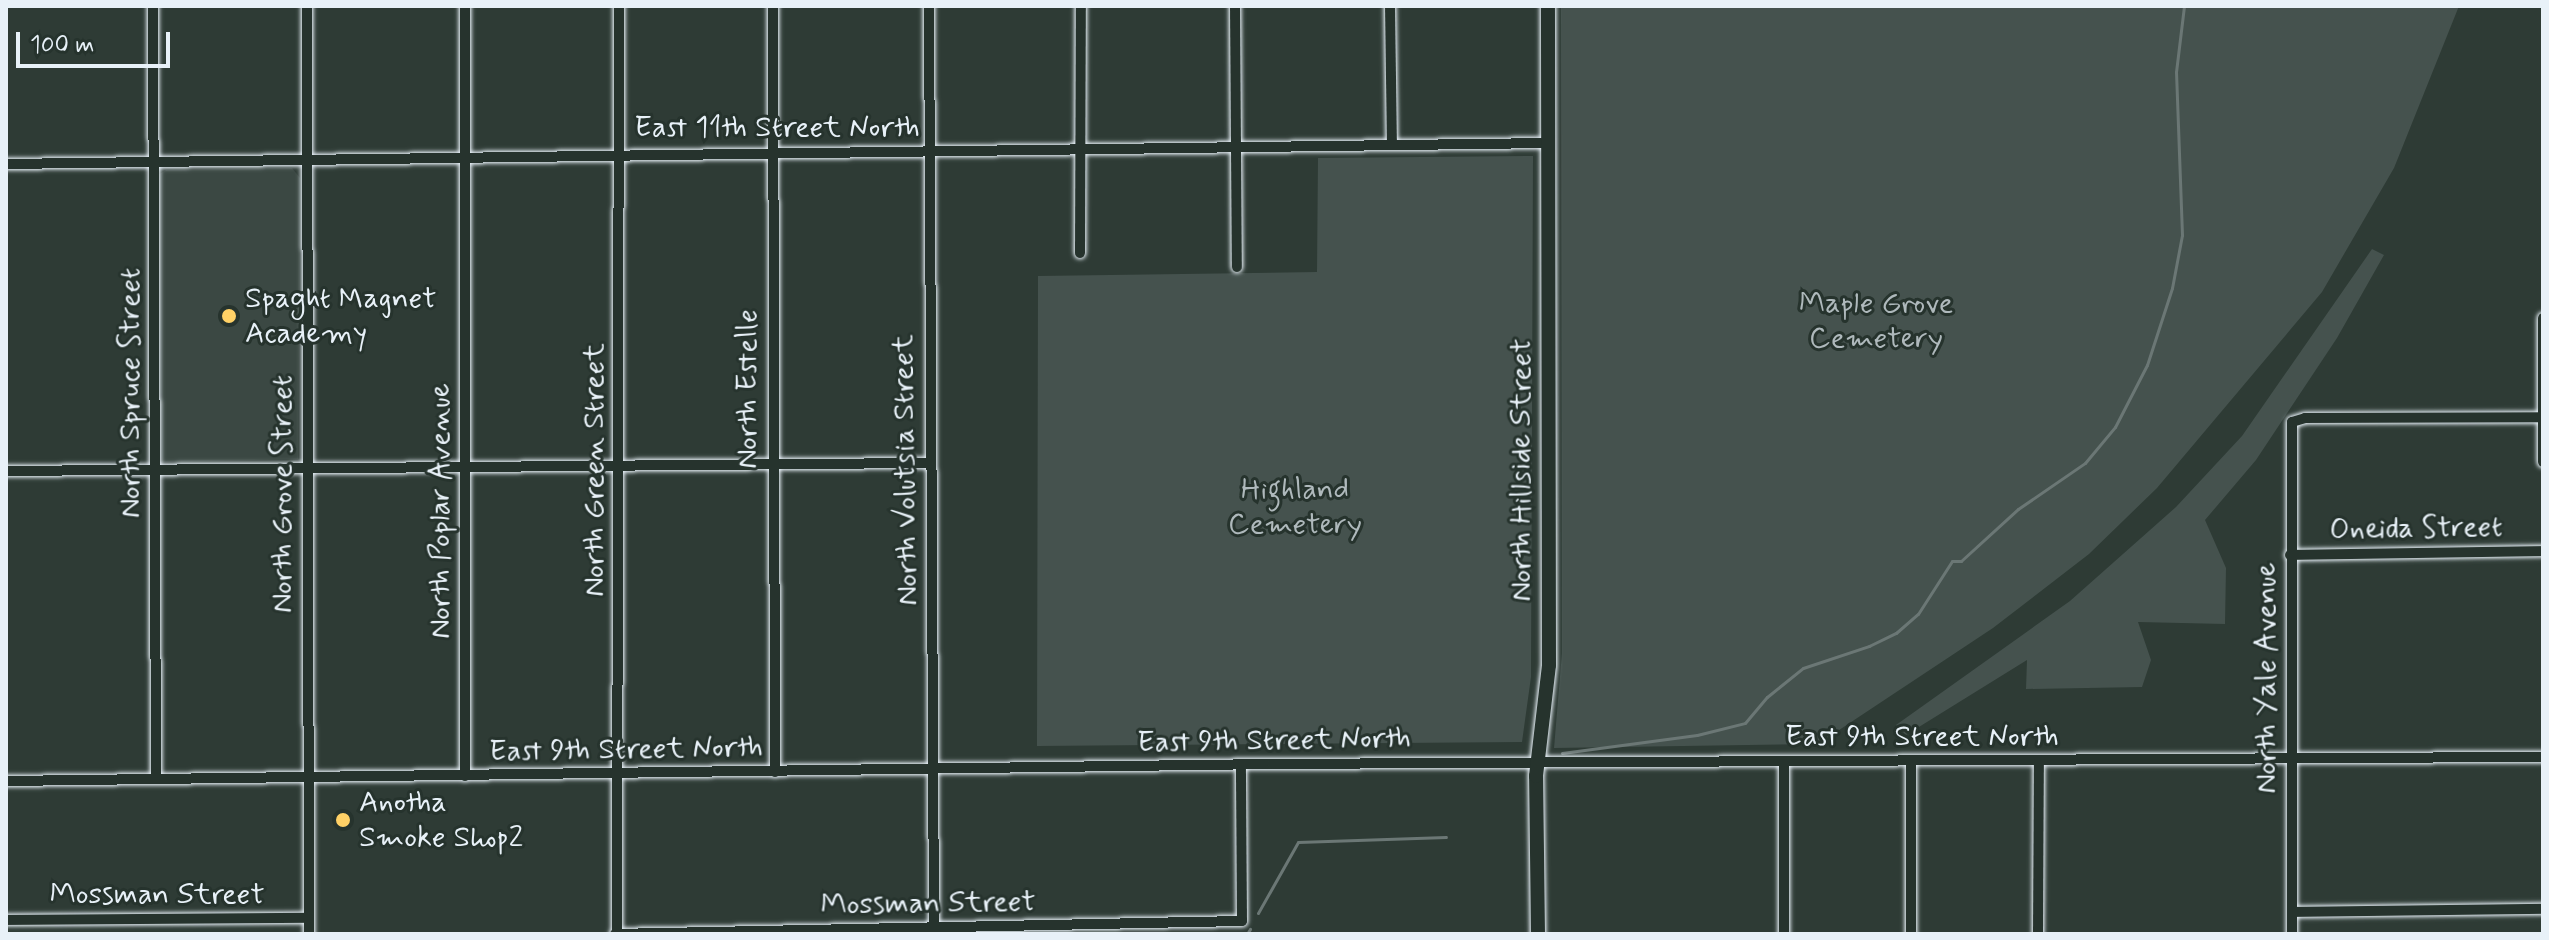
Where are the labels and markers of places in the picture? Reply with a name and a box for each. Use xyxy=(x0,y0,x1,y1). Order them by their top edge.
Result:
place label: Spaght Magnet Academy xyxy=(245,281,449,352)
marker: Spaght Magnet Academy xyxy=(220,307,238,325)
place label: Anotha Smoke Shop2 xyxy=(359,785,523,856)
marker: Anotha Smoke Shop2 xyxy=(334,811,352,829)

